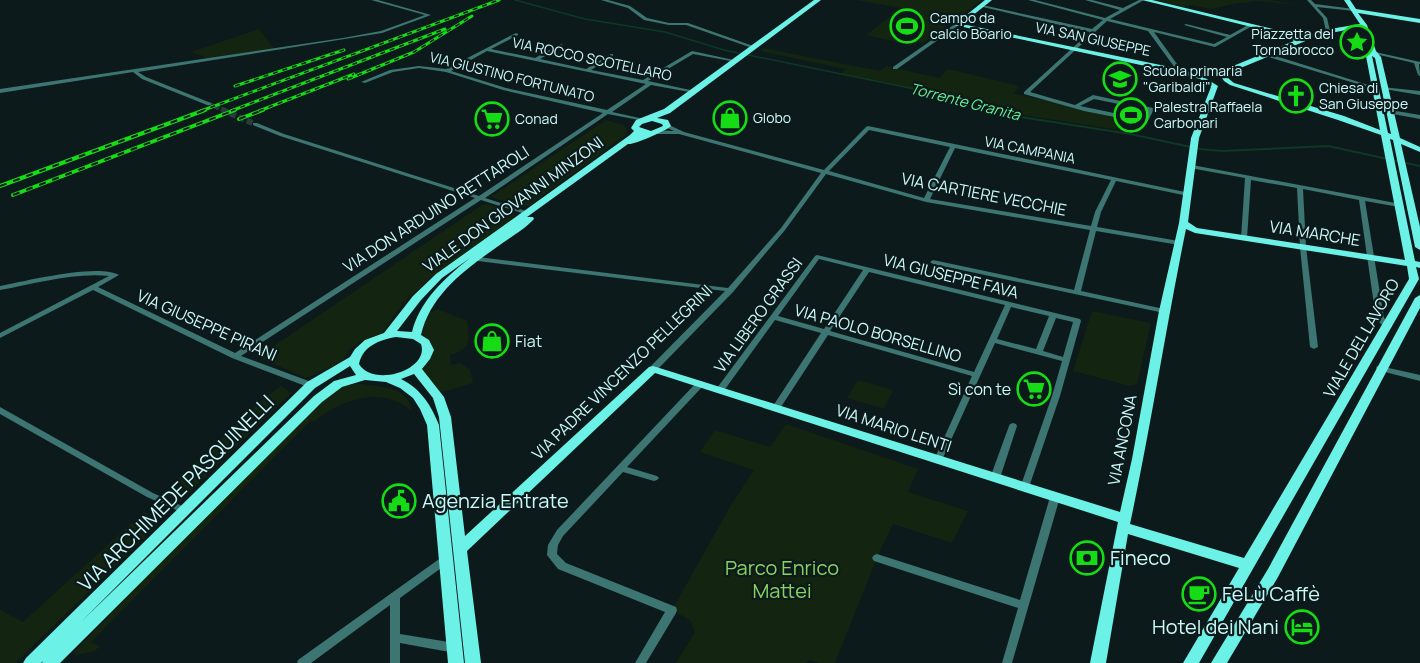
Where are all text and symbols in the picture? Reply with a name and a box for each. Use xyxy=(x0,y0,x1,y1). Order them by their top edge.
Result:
sports icon: Campo da calcio Boario xyxy=(889,8,925,44)
place label: Campo da calcio Boario xyxy=(930,8,1012,43)
street label: VIA SAN GIUSEPPE xyxy=(1034,17,1152,60)
place label: Piazzetta del Tornabrocco xyxy=(1251,24,1334,59)
place icon: Piazzetta del Tornabrocco xyxy=(1339,24,1375,60)
street label: VIA ROCCO SCOTELLARO xyxy=(511,32,673,85)
street label: VIA GIUSTINO FORTUNATO xyxy=(428,47,596,106)
school or university icon: Scuola primaria "Garibaldi" xyxy=(1102,61,1138,97)
place label: Scuola primaria "Garibaldi" xyxy=(1143,61,1242,96)
water label: Torrente Granita xyxy=(908,78,1023,126)
church icon: Chiesa di San Giuseppe xyxy=(1278,78,1314,114)
place label: Chiesa di San Giuseppe xyxy=(1319,78,1408,113)
sports icon: Palestra Raffaela Carbonari xyxy=(1113,97,1149,133)
place label: Palestra Raffaela Carbonari xyxy=(1154,97,1262,132)
shop icon: Globo xyxy=(712,100,748,136)
supermarket icon: Conad xyxy=(474,101,510,137)
place label: Globo xyxy=(753,108,791,127)
place label: Conad xyxy=(515,109,558,128)
street label: VIALE DON GIOVANNI MINZONI xyxy=(418,131,608,277)
street label: VIA CAMPANIA xyxy=(983,131,1077,168)
street label: VIA DON ARDUINO RETTAROLI xyxy=(339,141,533,277)
street label: VIA CARTIERE VECCHIE xyxy=(899,167,1069,221)
street label: VIA MARCHE xyxy=(1268,215,1362,251)
street label: VIA GIUSEPPE FAVA xyxy=(881,249,1021,303)
street label: VIA LIBERO GRASSI xyxy=(709,253,807,377)
street label: VIALE DEL LAVORO xyxy=(1318,274,1404,402)
street label: VIA PADRE VINCENZO PELLEGRINI xyxy=(527,280,717,464)
street label: VIA GIUSEPPE PIRANI xyxy=(133,284,281,366)
street label: VIA PAOLO BORSELLINO xyxy=(792,299,964,367)
shop icon: Fiat xyxy=(474,323,510,359)
place label: Fiat xyxy=(515,330,542,352)
supermarket icon: Sì con te xyxy=(1016,371,1052,407)
place label: Sì con te xyxy=(948,378,1011,400)
street label: VIA ARCHIMEDE PASQUINELLI xyxy=(72,389,280,597)
street label: VIA ANCONA xyxy=(1102,393,1142,487)
street label: VIA MARIO LENTI xyxy=(833,399,955,457)
public building icon: Agenzia Entrate xyxy=(381,483,417,519)
place label: Agenzia Entrate xyxy=(422,487,569,514)
bank icon: Fineco xyxy=(1069,540,1105,576)
place label: Fineco xyxy=(1110,544,1171,571)
park label: Parco Enrico Mattei xyxy=(725,554,839,604)
cafe icon: FeLù Caffè xyxy=(1181,576,1217,612)
place label: FeLù Caffè xyxy=(1222,580,1320,607)
hotel icon: Hotel dei Nani xyxy=(1284,609,1320,645)
place label: Hotel dei Nani xyxy=(1152,613,1279,640)

